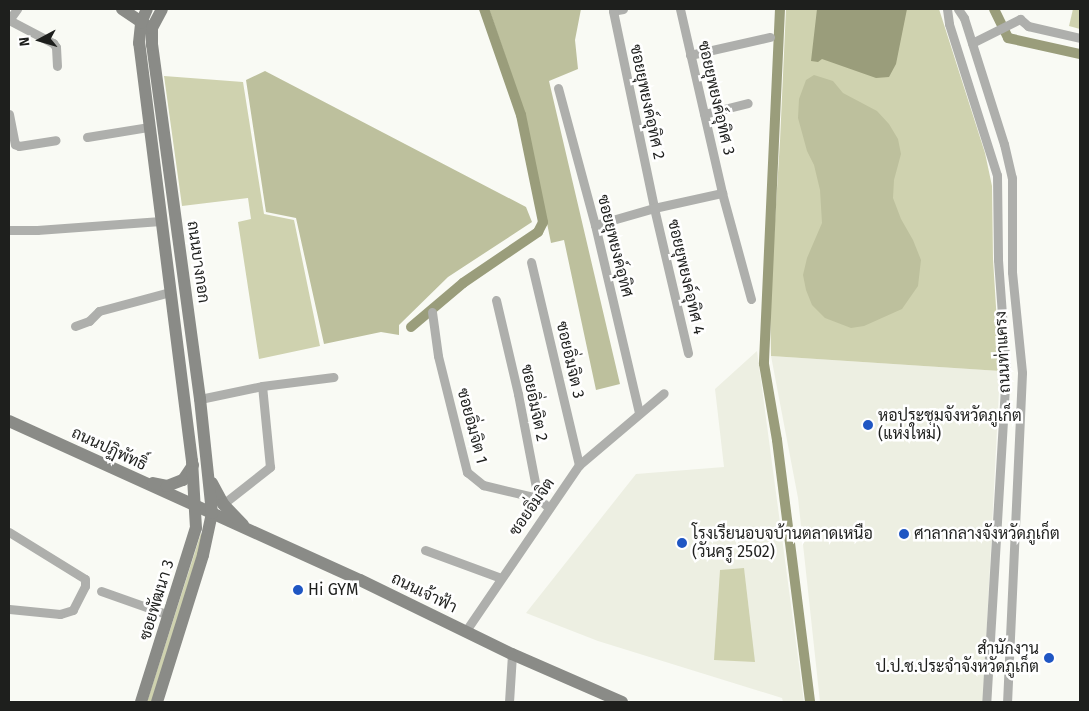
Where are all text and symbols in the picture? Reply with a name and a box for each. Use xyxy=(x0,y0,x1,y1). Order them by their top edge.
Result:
north arrow xyxy=(15,15,65,65)
text: N xyxy=(16,36,34,47)
street label: ซอยยุพยงค์อุทิศ 3 xyxy=(693,39,739,157)
street label: ซอยยุพยงค์อุทิศ 2 xyxy=(625,43,669,161)
street label: ซอยยุพยงค์อุทิศ xyxy=(593,193,637,299)
street label: ซอยยุพยงค์อุทิศ 4 xyxy=(663,218,709,336)
street label: ถนนบางกอก xyxy=(183,220,213,304)
street label: ถนนท่าแครง xyxy=(991,311,1015,393)
street label: ซอยอิ่มจิต 3 xyxy=(552,320,588,400)
street label: ซอยอิ่มจิต 2 xyxy=(516,363,552,443)
street label: ซอยอิ่มจิต 1 xyxy=(453,386,491,466)
place label: หอประชุมจังหวัดภูเก็ต (แห่งใหม่) xyxy=(878,406,1022,444)
marker: หอประชุมจังหวัดภูเก็ต (แห่งใหม่) xyxy=(862,419,874,431)
street label: ถนนปฏิพัทธิ์ xyxy=(68,423,150,475)
street label: ซอยอิ่มจิต xyxy=(505,474,559,540)
place label: โรงเรียนอบจบ้านตลาดเหนือ (วันครู 2502) xyxy=(692,524,873,562)
place label: ศาลากลางจังหวัดภูเก็ต xyxy=(914,524,1060,544)
marker: ศาลากลางจังหวัดภูเก็ต xyxy=(898,528,910,540)
marker: โรงเรียนอบจบ้านตลาดเหนือ (วันครู 2502) xyxy=(676,537,688,549)
street label: ซอยพัฒนา 3 xyxy=(136,557,178,643)
street label: ถนนเจ้าฟ้า xyxy=(388,569,460,617)
place label: Hi GYM xyxy=(308,580,358,600)
marker: Hi GYM xyxy=(292,584,304,596)
place label: สำนักงาน ป.ป.ช.ประจำจังหวัดภูเก็ต xyxy=(876,639,1039,677)
marker: สำนักงาน ป.ป.ช.ประจำจังหวัดภูเก็ต xyxy=(1043,652,1055,664)

